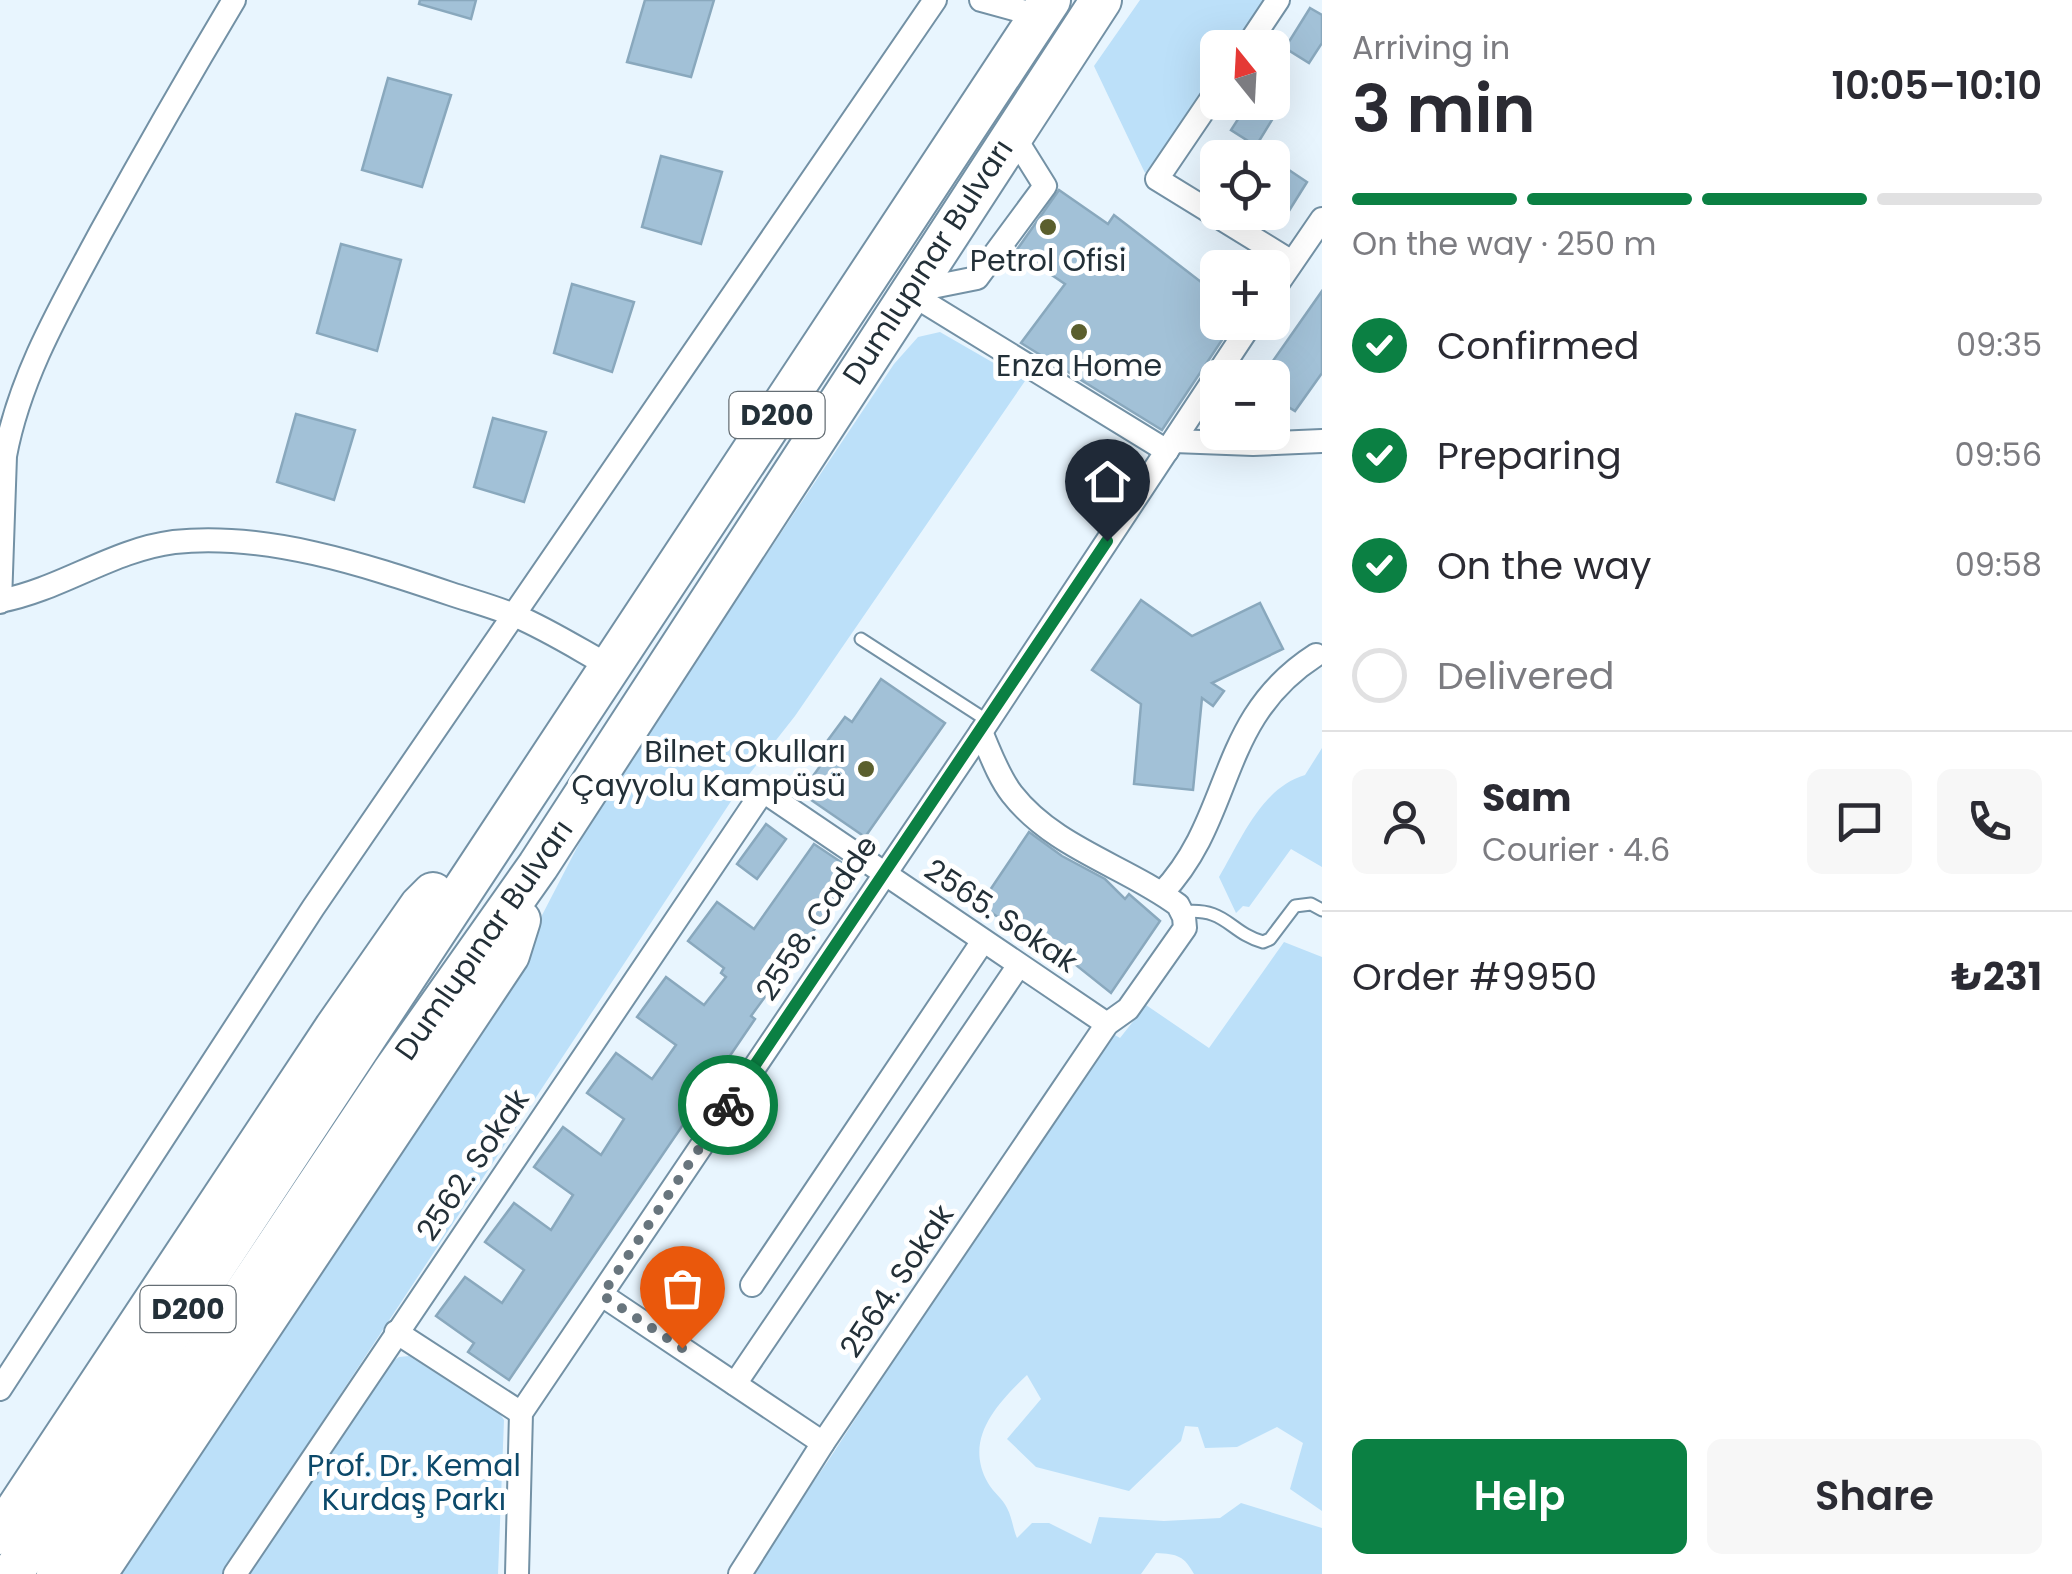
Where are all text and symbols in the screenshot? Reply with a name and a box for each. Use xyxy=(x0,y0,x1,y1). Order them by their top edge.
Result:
text: Arriving in xyxy=(1352,25,1510,70)
north arrow xyxy=(1200,30,1290,120)
map controls xyxy=(1200,30,1290,450)
text: 10:05–10:10 xyxy=(1831,59,2042,112)
text: 3 min xyxy=(1352,64,1536,155)
street label: Dumlupınar Bulvarı xyxy=(832,131,1023,393)
button: locate xyxy=(1200,140,1290,230)
marker: Petrol Ofisi xyxy=(1037,216,1059,238)
text: On the way · 250 m xyxy=(1352,221,1657,266)
place label: Petrol Ofisi xyxy=(970,239,1126,282)
button: + xyxy=(1200,250,1290,340)
icon: check xyxy=(1352,318,1407,373)
text: Confirmed xyxy=(1437,319,1639,372)
marker: Enza Home xyxy=(1068,321,1090,343)
text: 09:35 xyxy=(1956,322,2042,367)
place label: Enza Home xyxy=(996,344,1162,387)
button: − xyxy=(1200,360,1290,450)
road number: D200 xyxy=(730,392,824,438)
icon: check xyxy=(1352,428,1407,483)
text: Preparing xyxy=(1437,429,1622,482)
text: 09:56 xyxy=(1955,432,2042,477)
pin xyxy=(1065,439,1150,542)
icon: home xyxy=(1080,454,1135,509)
icon: check xyxy=(1352,538,1407,593)
text: On the way xyxy=(1437,539,1651,592)
text: 09:58 xyxy=(1955,542,2042,587)
text: Delivered xyxy=(1437,649,1614,702)
place label: Bilnet Okulları Çayyolu Kampüsü xyxy=(572,730,846,807)
marker: Bilnet Okulları Çayyolu Kampüsü xyxy=(855,758,877,780)
button: person xyxy=(1352,769,1457,874)
button: chat xyxy=(1807,769,1912,874)
button: phone xyxy=(1937,769,2042,874)
text: Sam xyxy=(1482,771,1571,824)
street label: Dumlupınar Bulvarı xyxy=(384,811,583,1069)
street label: 2558. Cadde xyxy=(745,827,888,1009)
text: Courier · 4.6 xyxy=(1482,827,1670,872)
street label: 2565. Sokak xyxy=(916,848,1087,983)
text: Order #9950 xyxy=(1352,950,1597,1003)
text: ₺231 xyxy=(1951,950,2042,1003)
courier xyxy=(678,1055,778,1155)
icon: bike xyxy=(701,1078,756,1133)
street label: 2562. Sokak xyxy=(406,1080,540,1249)
street label: 2564. Sokak xyxy=(829,1195,964,1366)
pin xyxy=(640,1246,725,1349)
icon: bag xyxy=(655,1261,710,1316)
road number: D200 xyxy=(140,1286,236,1332)
button: Help xyxy=(1352,1439,1687,1554)
button: Share xyxy=(1707,1439,2042,1554)
park label: Prof. Dr. Kemal Kurdaş Parkı xyxy=(307,1444,521,1521)

